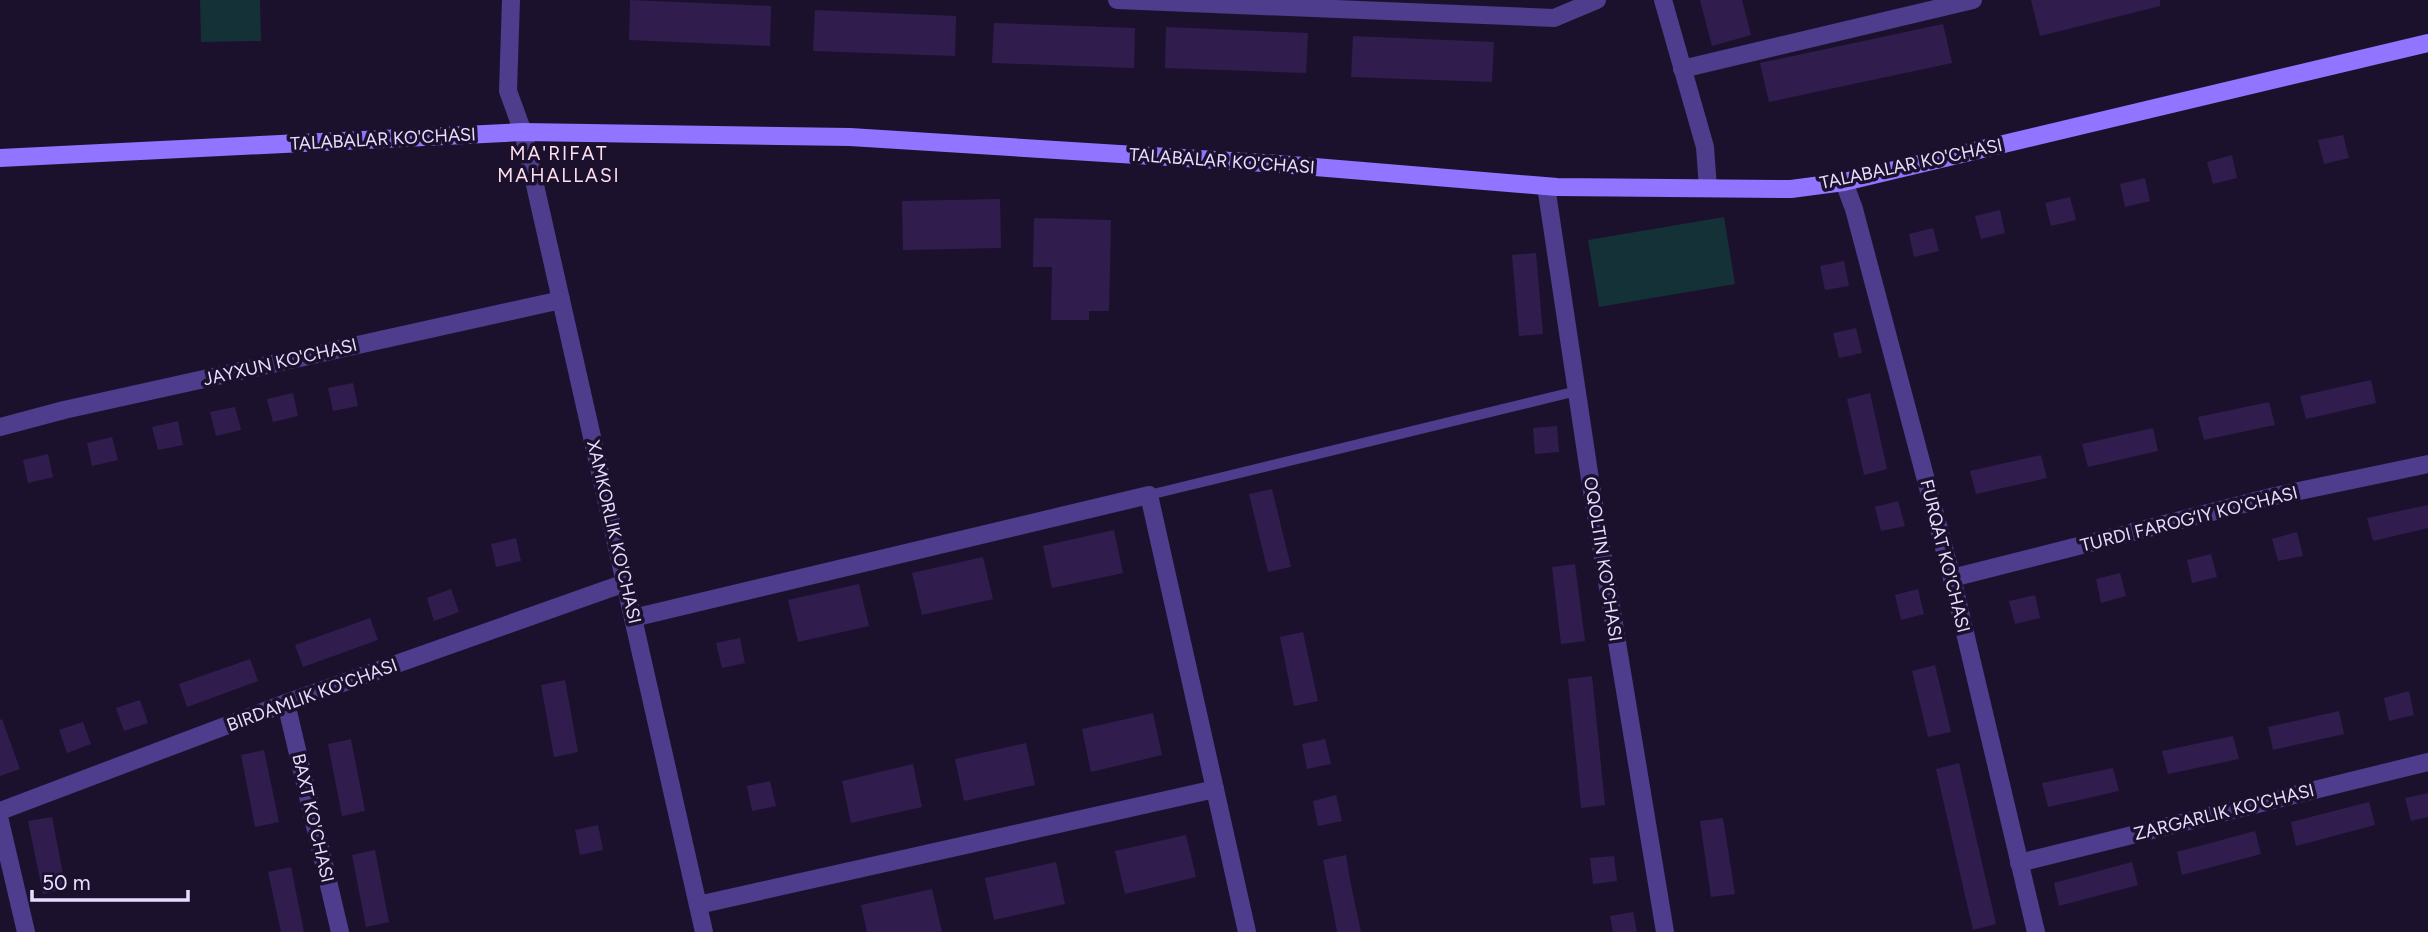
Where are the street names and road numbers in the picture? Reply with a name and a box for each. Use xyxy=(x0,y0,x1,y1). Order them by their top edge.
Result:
street label: TALABALAR KO'CHASI xyxy=(290,123,476,155)
street label: TALABALAR KO'CHASI xyxy=(1818,134,2004,194)
street label: TALABALAR KO'CHASI xyxy=(1128,144,1316,178)
street label: JAYXUN KO'CHASI xyxy=(201,334,359,390)
street label: XAMKORLIK KO'CHASI xyxy=(582,438,646,626)
street label: OQOLTIN KO'CHASI xyxy=(1579,475,1627,643)
street label: FURQAT KO'CHASI xyxy=(1915,477,1975,635)
street label: TURDI FAROG‘IY KO'CHASI xyxy=(2078,481,2300,557)
street label: BIRDAMLIK KO'CHASI xyxy=(224,654,400,736)
street label: BAXT KO'CHASI xyxy=(287,751,339,885)
street label: ZARGARLIK KO'CHASI xyxy=(2132,779,2316,845)

